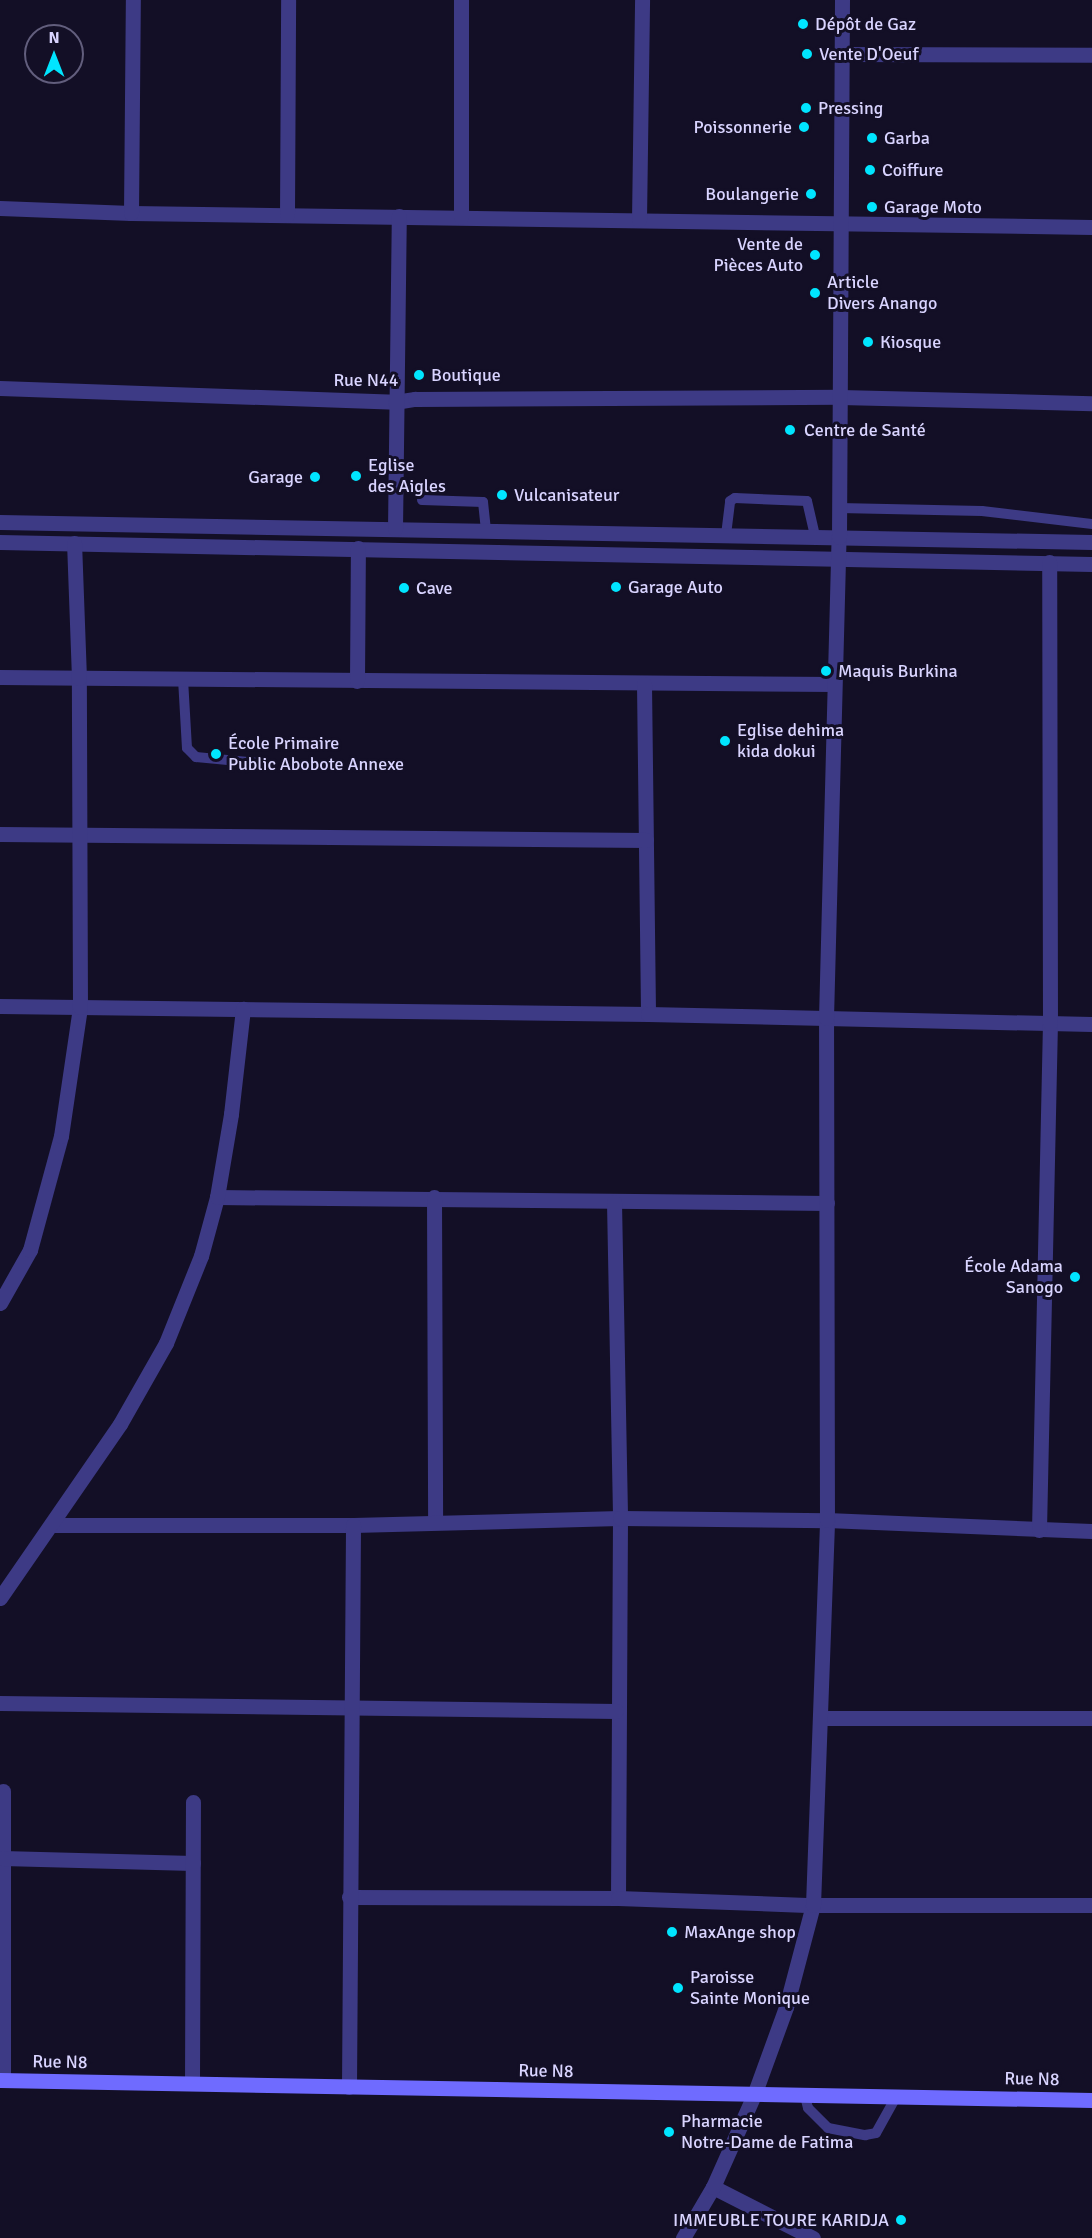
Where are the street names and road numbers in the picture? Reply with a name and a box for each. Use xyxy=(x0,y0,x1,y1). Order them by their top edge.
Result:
street label: Rue N44 xyxy=(334,369,398,391)
street label: Rue N8 xyxy=(32,2051,88,2073)
street label: Rue N8 xyxy=(518,2060,574,2082)
street label: Rue N8 xyxy=(1004,2068,1060,2090)

